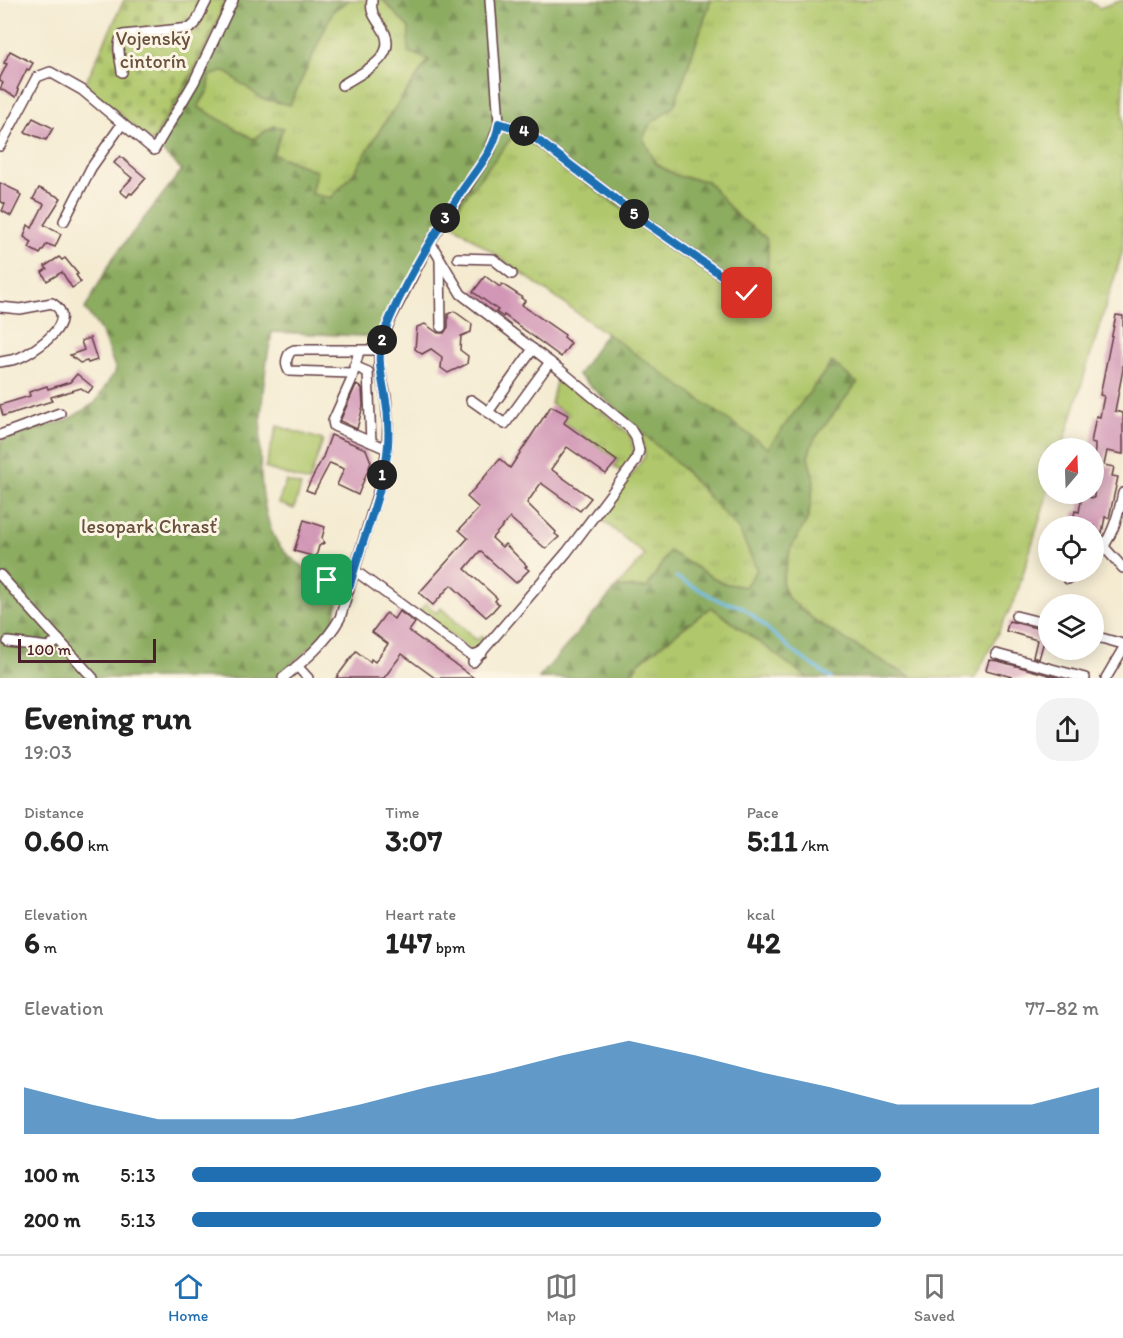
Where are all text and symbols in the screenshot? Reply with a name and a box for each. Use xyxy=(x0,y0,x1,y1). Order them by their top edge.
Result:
park label: Vojenský cintorín xyxy=(115,26,191,73)
pin: 4 xyxy=(509,116,539,146)
text: 4 xyxy=(519,121,529,140)
pin: 5 xyxy=(619,199,649,229)
pin: 3 xyxy=(430,203,460,233)
text: 5 xyxy=(630,204,638,223)
text: 3 xyxy=(441,208,449,227)
pin xyxy=(721,267,772,318)
icon: check xyxy=(730,276,763,309)
pin: 2 xyxy=(367,325,397,355)
text: 2 xyxy=(378,330,386,349)
north arrow xyxy=(1038,438,1104,504)
map controls xyxy=(1038,438,1104,660)
pin: 1 xyxy=(367,460,397,490)
text: 1 xyxy=(378,465,386,484)
park label: lesopark Chrasť xyxy=(81,514,218,538)
button: locate xyxy=(1038,516,1104,582)
pin xyxy=(301,554,352,605)
icon: arrive xyxy=(310,563,343,596)
button: layers xyxy=(1038,594,1104,660)
scale bar xyxy=(18,636,156,664)
text: 100 m xyxy=(27,640,71,659)
text: Evening run xyxy=(24,698,191,737)
button: share xyxy=(1036,698,1099,761)
text: 19:03 xyxy=(24,740,72,764)
text: Distance xyxy=(24,803,84,822)
text: Time xyxy=(385,803,419,822)
text: Pace xyxy=(747,803,779,822)
text: 0.60 xyxy=(24,822,84,859)
text: 3:07 xyxy=(385,822,442,859)
text: 5:11 xyxy=(747,822,798,859)
text: km xyxy=(84,836,109,855)
text: /km xyxy=(798,836,829,855)
text: Elevation xyxy=(24,905,88,924)
text: Heart rate xyxy=(385,905,456,924)
text: kcal xyxy=(747,905,775,924)
text: 6 xyxy=(24,924,40,961)
text: 147 xyxy=(385,924,432,961)
text: 42 xyxy=(747,924,780,961)
text: m xyxy=(40,938,57,957)
text: bpm xyxy=(432,938,465,957)
text: Elevation xyxy=(24,996,103,1020)
text: 77–82 m xyxy=(1025,996,1099,1020)
text: 100 m xyxy=(24,1163,79,1187)
text: 5:13 xyxy=(120,1163,156,1187)
text: 200 m xyxy=(24,1208,80,1232)
text: 5:13 xyxy=(120,1208,156,1232)
tab: Home xyxy=(168,1270,208,1325)
tab: Map xyxy=(545,1270,578,1325)
tab: Saved xyxy=(914,1270,955,1325)

